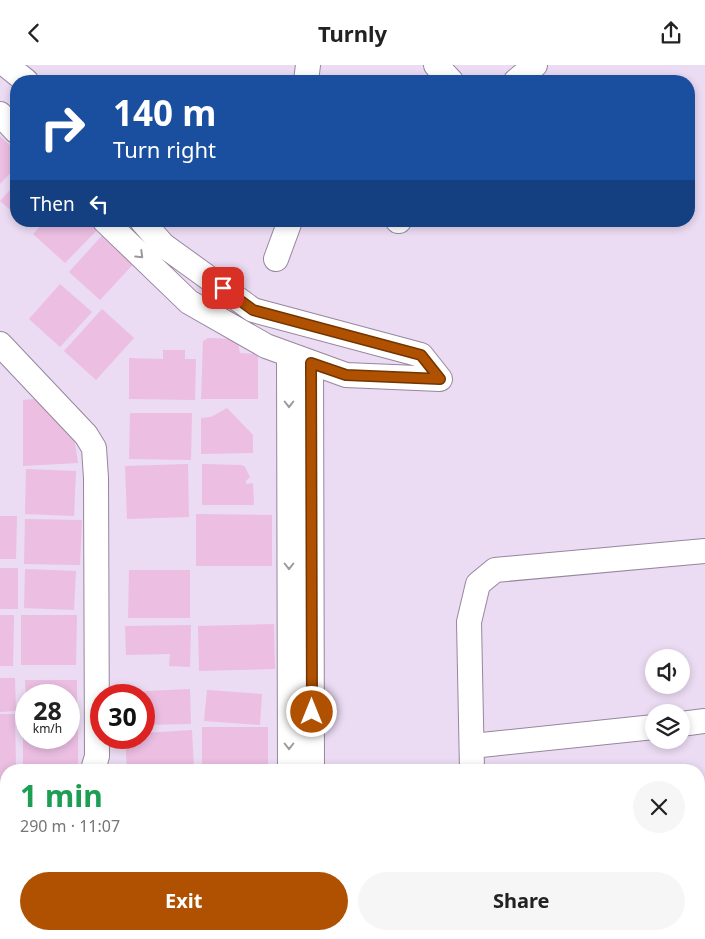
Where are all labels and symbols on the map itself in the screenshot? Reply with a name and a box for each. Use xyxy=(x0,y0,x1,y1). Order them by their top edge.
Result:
one-way arrow xyxy=(134,249,143,258)
pin xyxy=(202,267,244,309)
one-way arrow xyxy=(284,400,294,408)
one-way arrow xyxy=(284,562,294,570)
speed limit sign: 30 xyxy=(90,684,155,749)
position arrow xyxy=(285,685,337,737)
one-way arrow xyxy=(284,742,295,750)

